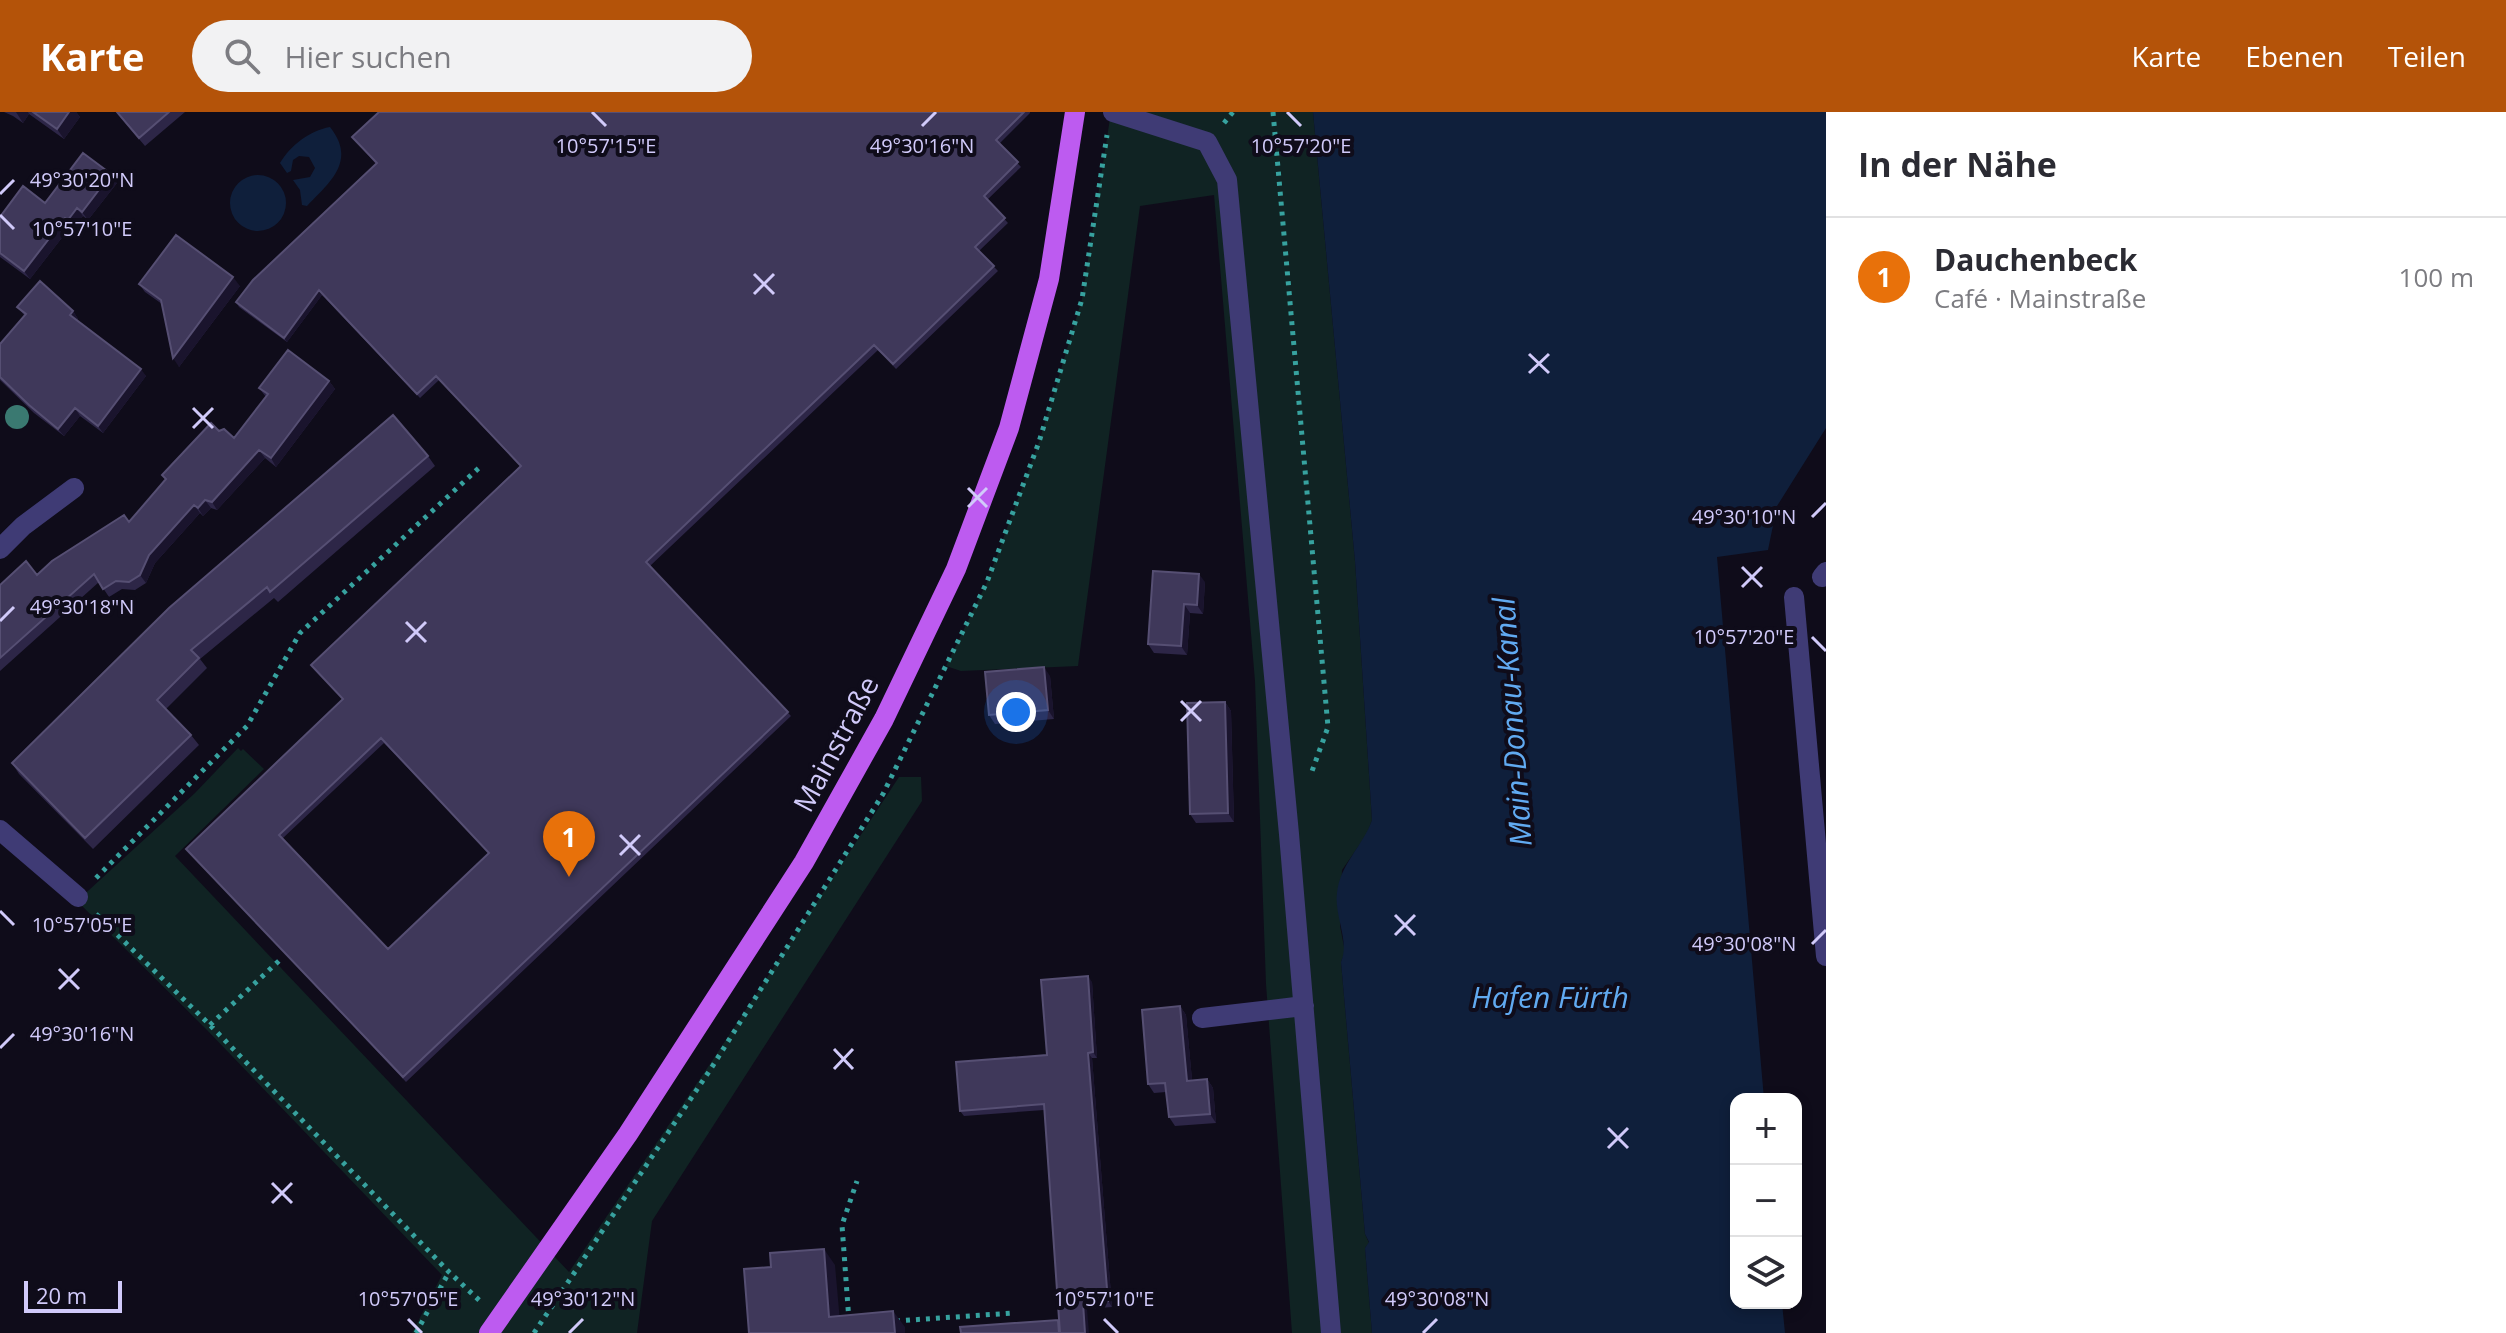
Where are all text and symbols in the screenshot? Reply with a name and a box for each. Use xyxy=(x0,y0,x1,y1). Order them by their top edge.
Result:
search box xyxy=(192,20,752,92)
text: Karte xyxy=(40,30,144,82)
icon: search xyxy=(220,34,264,78)
text: Hier suchen xyxy=(284,36,452,77)
text: Karte xyxy=(2131,37,2201,75)
text: Ebenen xyxy=(2245,37,2344,75)
text: Teilen xyxy=(2388,37,2466,75)
text: 10°57'15"E xyxy=(556,132,656,159)
text: 49°30'16"N xyxy=(870,132,974,159)
text: 10°57'20"E xyxy=(1251,132,1351,159)
text: In der Nähe xyxy=(1858,141,2057,187)
text: 49°30'20"N xyxy=(30,166,134,193)
text: 10°57'10"E xyxy=(32,215,132,242)
text: Dauchenbeck xyxy=(1934,239,2137,280)
text: 1 xyxy=(1877,259,1891,295)
text: 100 m xyxy=(2399,259,2474,295)
text: Café · Mainstraße xyxy=(1934,280,2146,316)
text: 49°30'10"N xyxy=(1692,503,1796,530)
text: 49°30'18"N xyxy=(30,593,134,620)
water label: Main-Donau-Kanal xyxy=(1482,595,1541,848)
text: 10°57'20"E xyxy=(1694,623,1794,650)
street label: Mainstraße xyxy=(783,669,887,818)
your location xyxy=(996,692,1036,732)
pin: 1 xyxy=(543,811,595,877)
text: 10°57'05"E xyxy=(32,911,132,938)
text: 49°30'08"N xyxy=(1692,930,1796,957)
water label: Hafen Fürth xyxy=(1471,976,1629,1017)
text: 49°30'16"N xyxy=(30,1020,134,1047)
map controls xyxy=(1730,1093,1802,1309)
button: + xyxy=(1730,1093,1802,1165)
button: − xyxy=(1730,1165,1802,1237)
button: layers xyxy=(1730,1237,1802,1309)
scale bar xyxy=(24,1277,122,1313)
text: 20 m xyxy=(36,1280,87,1310)
text: 10°57'05"E xyxy=(358,1285,458,1312)
text: 49°30'12"N xyxy=(531,1285,635,1312)
text: 10°57'10"E xyxy=(1054,1285,1154,1312)
text: 49°30'08"N xyxy=(1385,1285,1489,1312)

